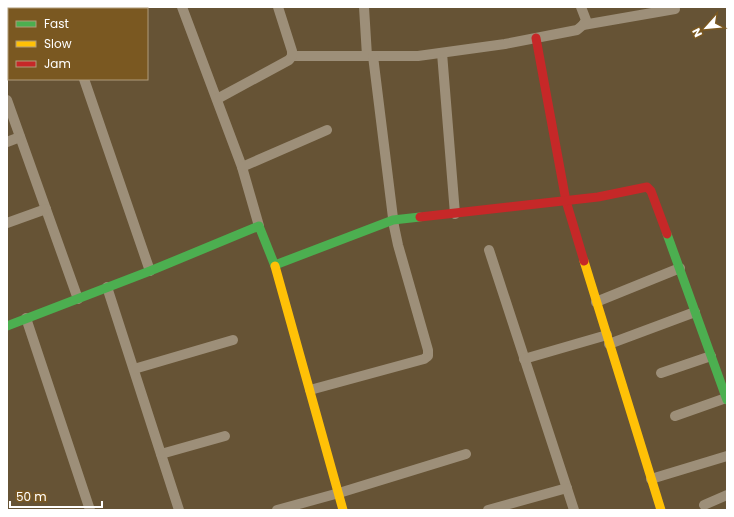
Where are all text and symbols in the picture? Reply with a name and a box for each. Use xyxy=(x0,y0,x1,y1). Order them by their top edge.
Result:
legend xyxy=(8,8,148,80)
north arrow xyxy=(686,8,726,48)
text: Fast xyxy=(44,15,69,32)
text: N xyxy=(688,25,706,40)
text: Slow xyxy=(44,35,72,52)
text: Jam xyxy=(44,55,71,72)
scale bar xyxy=(10,483,102,509)
text: 50 m xyxy=(16,488,47,505)

